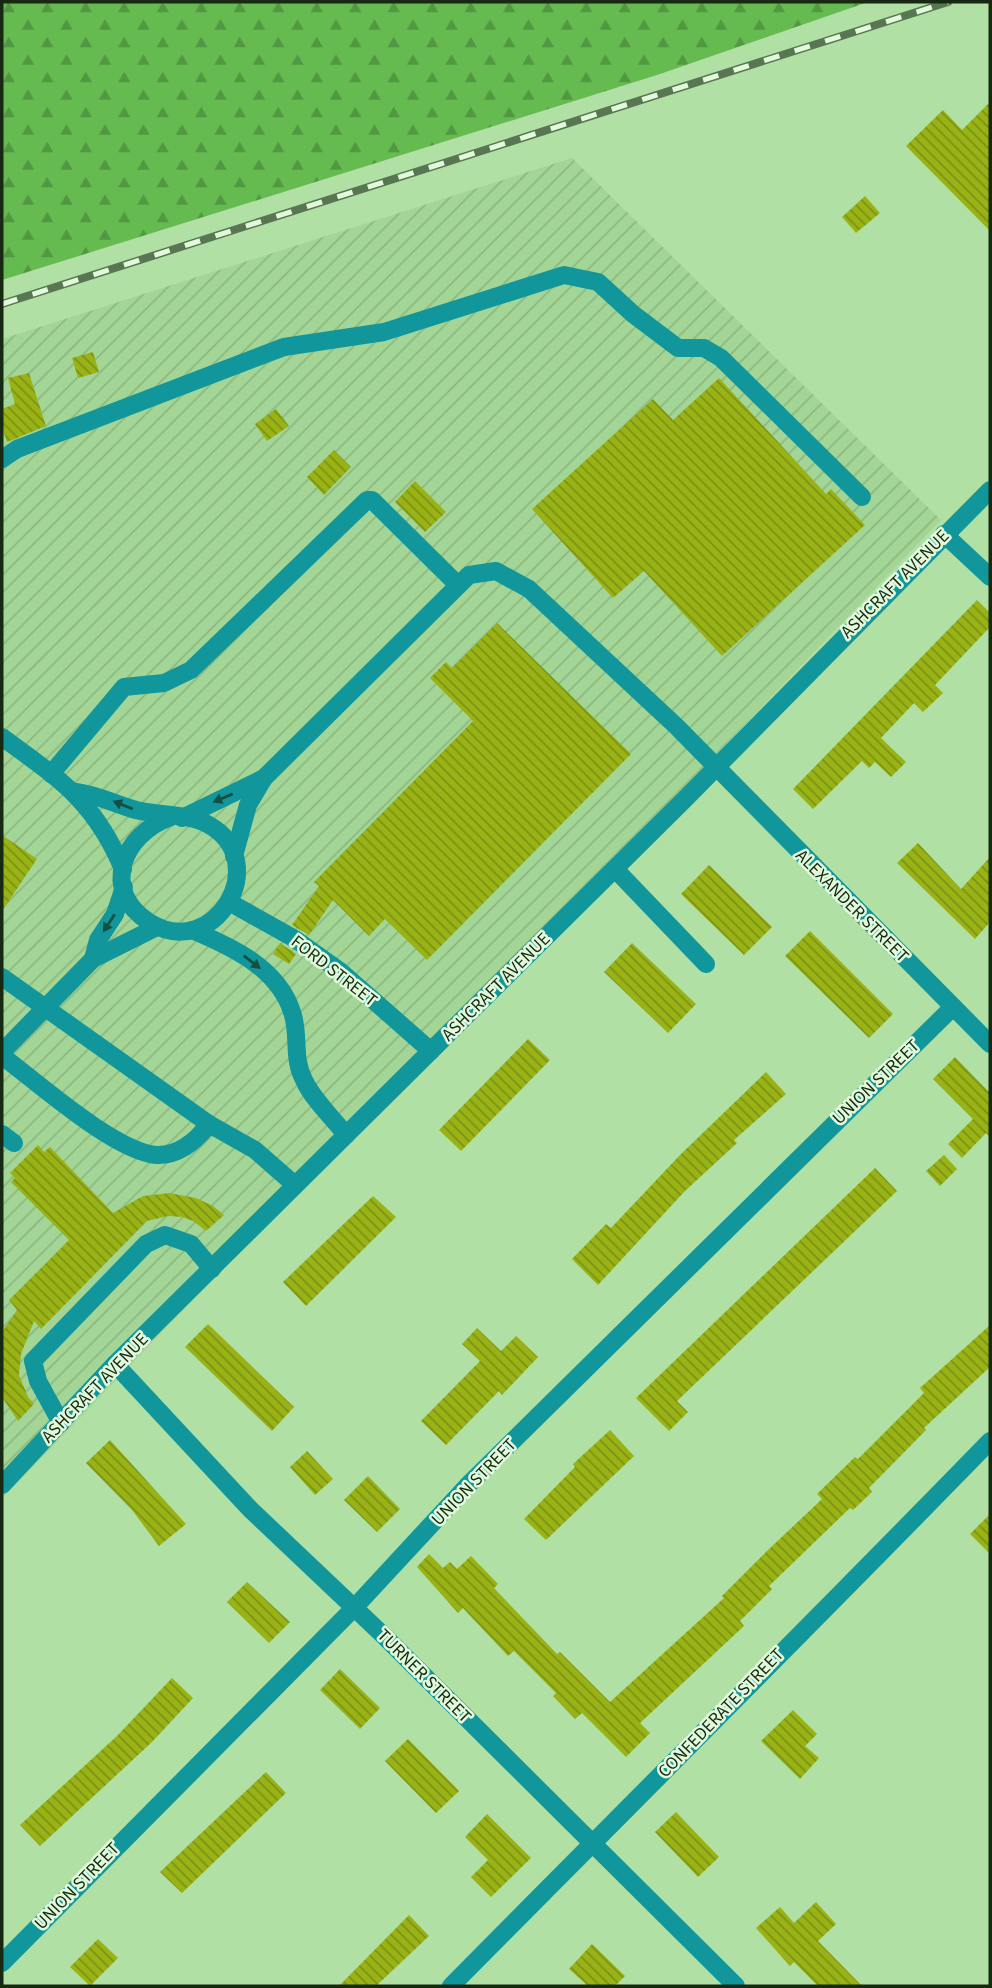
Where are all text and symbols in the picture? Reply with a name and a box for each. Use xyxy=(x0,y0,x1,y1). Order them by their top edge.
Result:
street label: ASHCRAFT AVENUE xyxy=(835,524,955,644)
one-way arrow xyxy=(213,793,234,804)
one-way arrow xyxy=(113,799,134,810)
street label: ALEXANDER STREET xyxy=(790,844,914,968)
one-way arrow xyxy=(102,914,116,932)
street label: ASHCRAFT AVENUE xyxy=(436,927,556,1047)
street label: FORD STREET xyxy=(286,929,383,1013)
one-way arrow xyxy=(243,954,261,969)
street label: UNION STREET xyxy=(827,1034,926,1130)
street label: ASHCRAFT AVENUE xyxy=(36,1327,154,1449)
street label: UNION STREET xyxy=(426,1432,522,1531)
street label: TURNER STREET xyxy=(371,1623,477,1729)
street label: CONFEDERATE STREET xyxy=(652,1642,790,1783)
street label: UNION STREET xyxy=(29,1836,125,1935)

